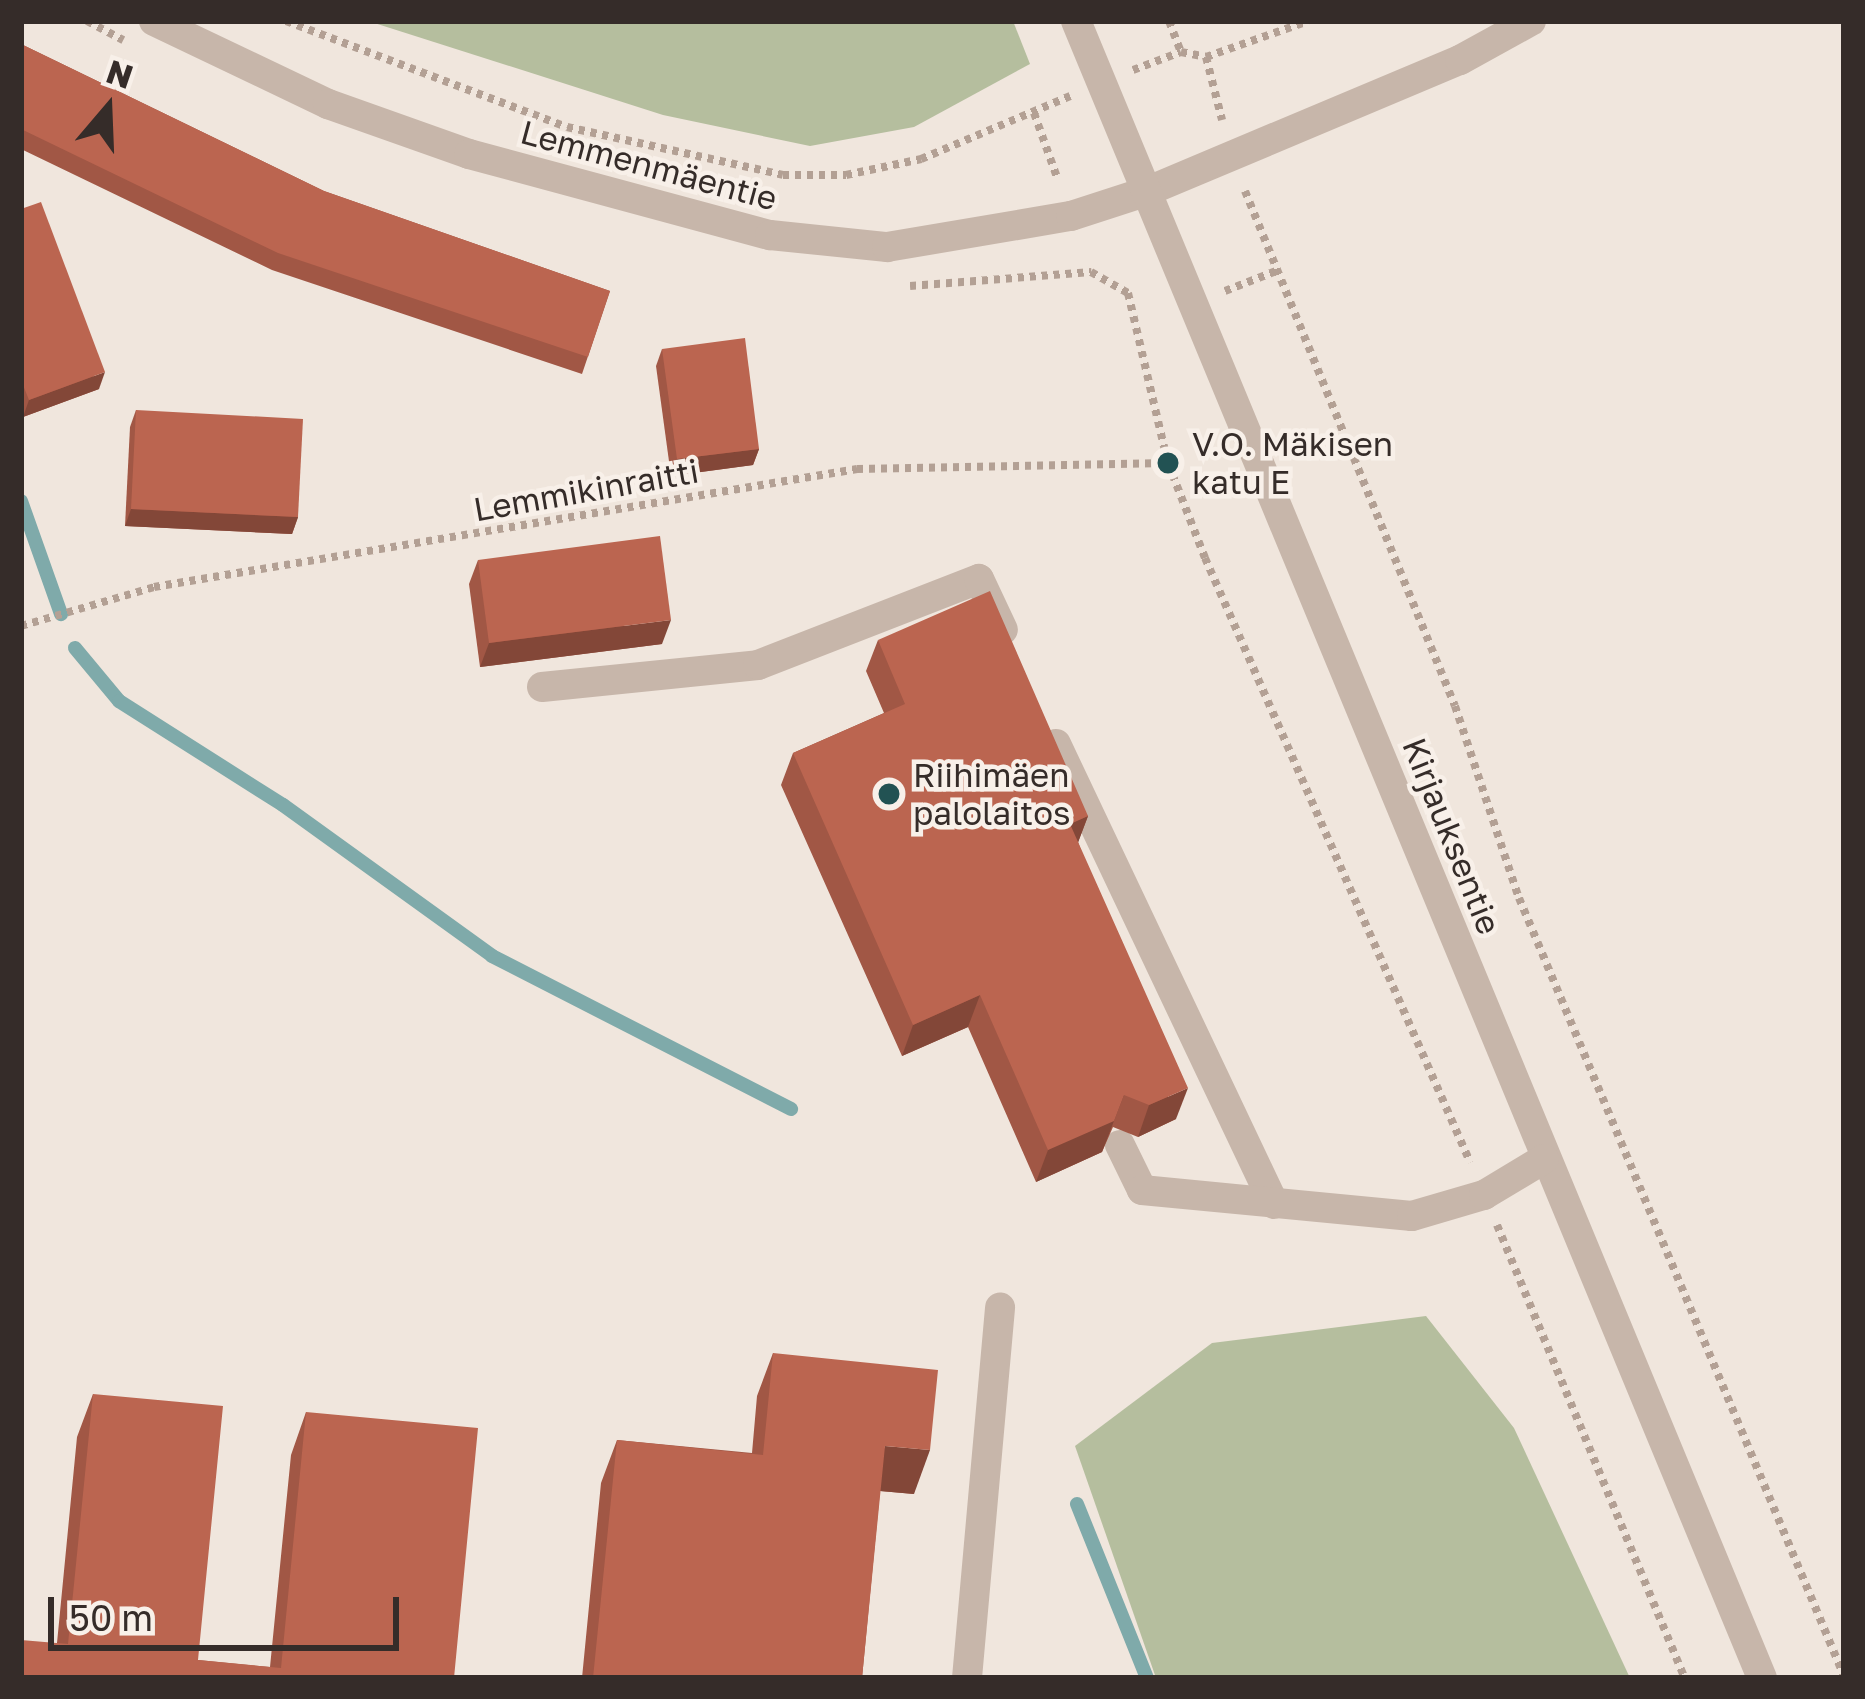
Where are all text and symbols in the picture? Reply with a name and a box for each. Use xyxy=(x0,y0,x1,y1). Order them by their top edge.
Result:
north arrow xyxy=(48,48,168,168)
text: N xyxy=(102,51,138,96)
street label: Lemmenmäentie xyxy=(517,112,781,218)
place label: V.O. Mäkisen katu E xyxy=(1192,424,1393,502)
marker: V.O. Mäkisen katu E xyxy=(1155,450,1181,476)
street label: Lemmikinraitti xyxy=(470,451,702,529)
street label: Kirjauksentie xyxy=(1395,732,1509,940)
place label: Riihimäen palolaitos xyxy=(913,755,1071,833)
marker: Riihimäen palolaitos xyxy=(876,781,902,807)
scale bar xyxy=(54,1573,405,1647)
text: 50 m xyxy=(69,1596,153,1639)

